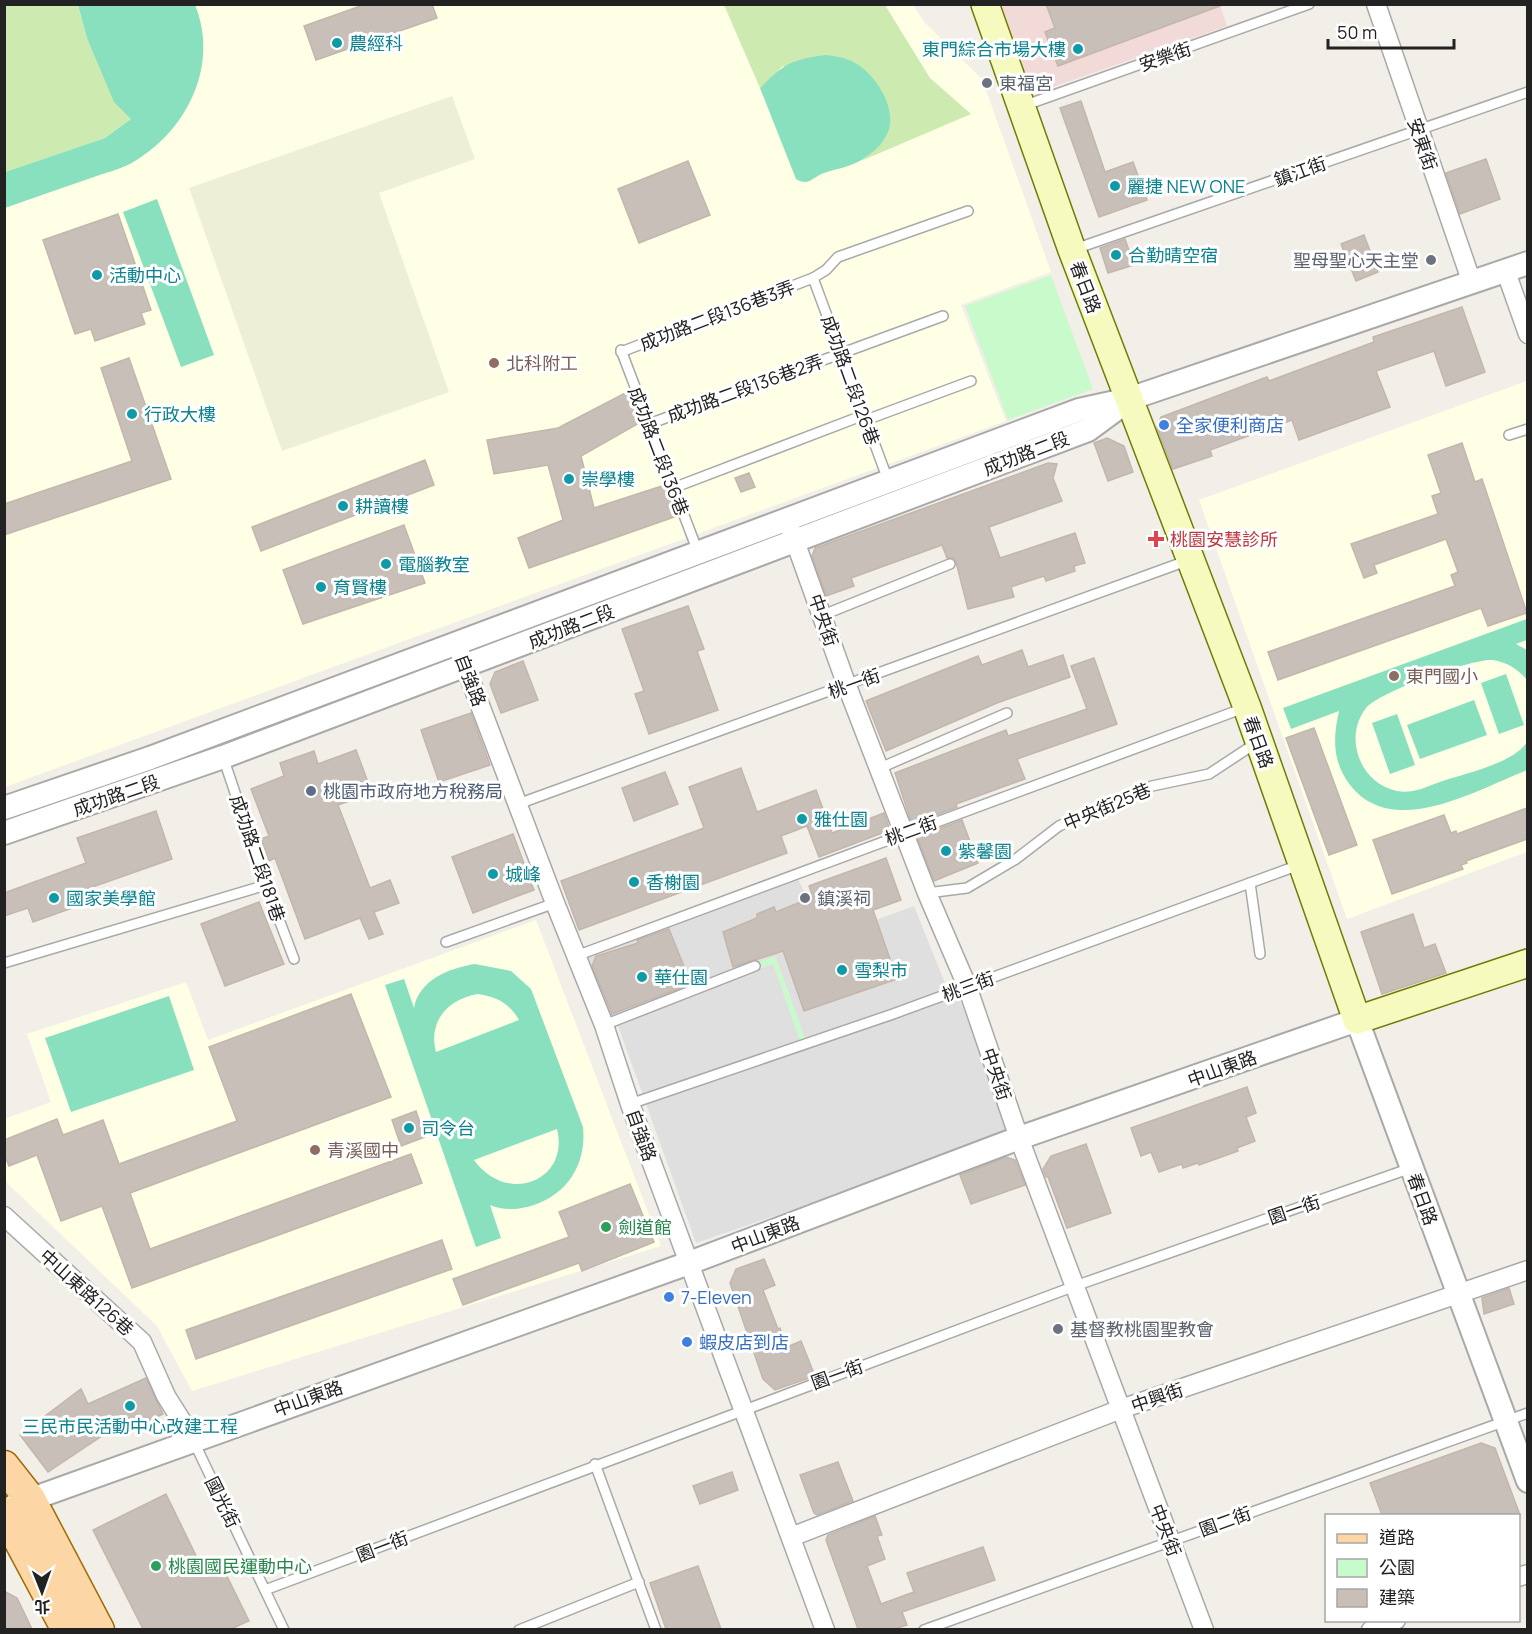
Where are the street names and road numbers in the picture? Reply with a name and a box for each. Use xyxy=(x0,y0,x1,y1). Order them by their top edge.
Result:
street label: 安樂街 xyxy=(1136,36,1194,76)
street label: 安東街 xyxy=(1403,115,1443,173)
street label: 鎮江街 xyxy=(1271,150,1329,192)
street label: 春日路 xyxy=(1065,257,1107,317)
street label: 成功路二段136巷3弄 xyxy=(636,274,798,356)
street label: 成功路二段126巷 xyxy=(816,312,886,448)
street label: 成功路二段136巷2弄 xyxy=(664,349,826,427)
street label: 成功路二段136巷 xyxy=(623,383,695,519)
street label: 成功路二段 xyxy=(980,426,1072,480)
street label: 中央街 xyxy=(804,591,844,649)
street label: 成功路二段 xyxy=(525,599,617,653)
street label: 自強路 xyxy=(450,650,492,710)
street label: 桃一街 xyxy=(825,662,883,704)
street label: 春日路 xyxy=(1238,713,1280,771)
street label: 成功路二段 xyxy=(70,769,162,821)
street label: 中央街25巷 xyxy=(1060,777,1154,835)
street label: 成功路二段181巷 xyxy=(225,791,291,925)
street label: 桃二街 xyxy=(882,809,940,851)
street label: 桃三街 xyxy=(939,965,997,1007)
street label: 中山東路 xyxy=(1184,1044,1260,1092)
street label: 中央街 xyxy=(977,1045,1017,1103)
street label: 自強路 xyxy=(621,1106,663,1164)
street label: 春日路 xyxy=(1402,1170,1444,1228)
street label: 園一街 xyxy=(1265,1189,1323,1229)
street label: 中山東路 xyxy=(727,1210,803,1258)
street label: 中山東路126巷 xyxy=(35,1243,139,1341)
street label: 園一街 xyxy=(808,1353,866,1395)
street label: 中山東路 xyxy=(270,1374,346,1422)
street label: 中興街 xyxy=(1128,1377,1186,1417)
street label: 國光街 xyxy=(200,1472,246,1532)
street label: 中央街 xyxy=(1145,1500,1187,1560)
street label: 園二街 xyxy=(1196,1500,1254,1542)
street label: 園一街 xyxy=(352,1525,412,1567)

